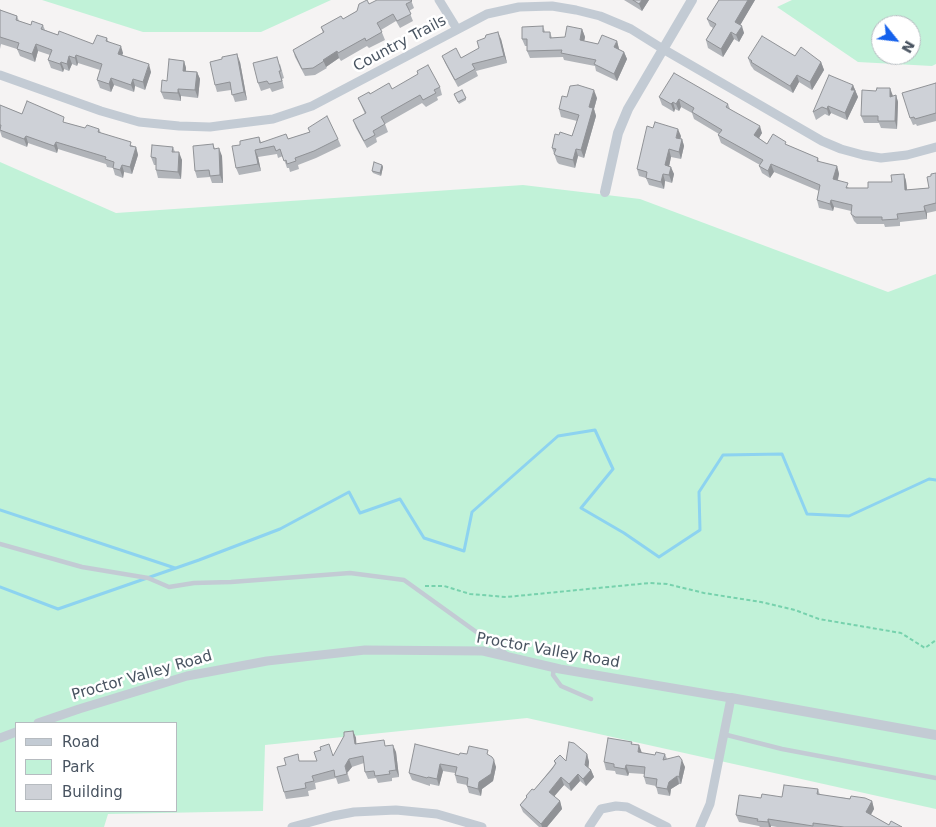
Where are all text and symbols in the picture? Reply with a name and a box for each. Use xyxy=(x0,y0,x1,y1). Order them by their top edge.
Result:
street label: Country Trails xyxy=(350,12,450,76)
north arrow xyxy=(871,15,921,65)
text: N xyxy=(898,38,918,56)
street label: Proctor Valley Road xyxy=(475,630,621,672)
street label: Proctor Valley Road xyxy=(70,647,214,705)
legend xyxy=(15,722,178,812)
text: Road xyxy=(62,733,100,751)
text: Park xyxy=(62,758,94,776)
text: Building xyxy=(62,783,123,801)

